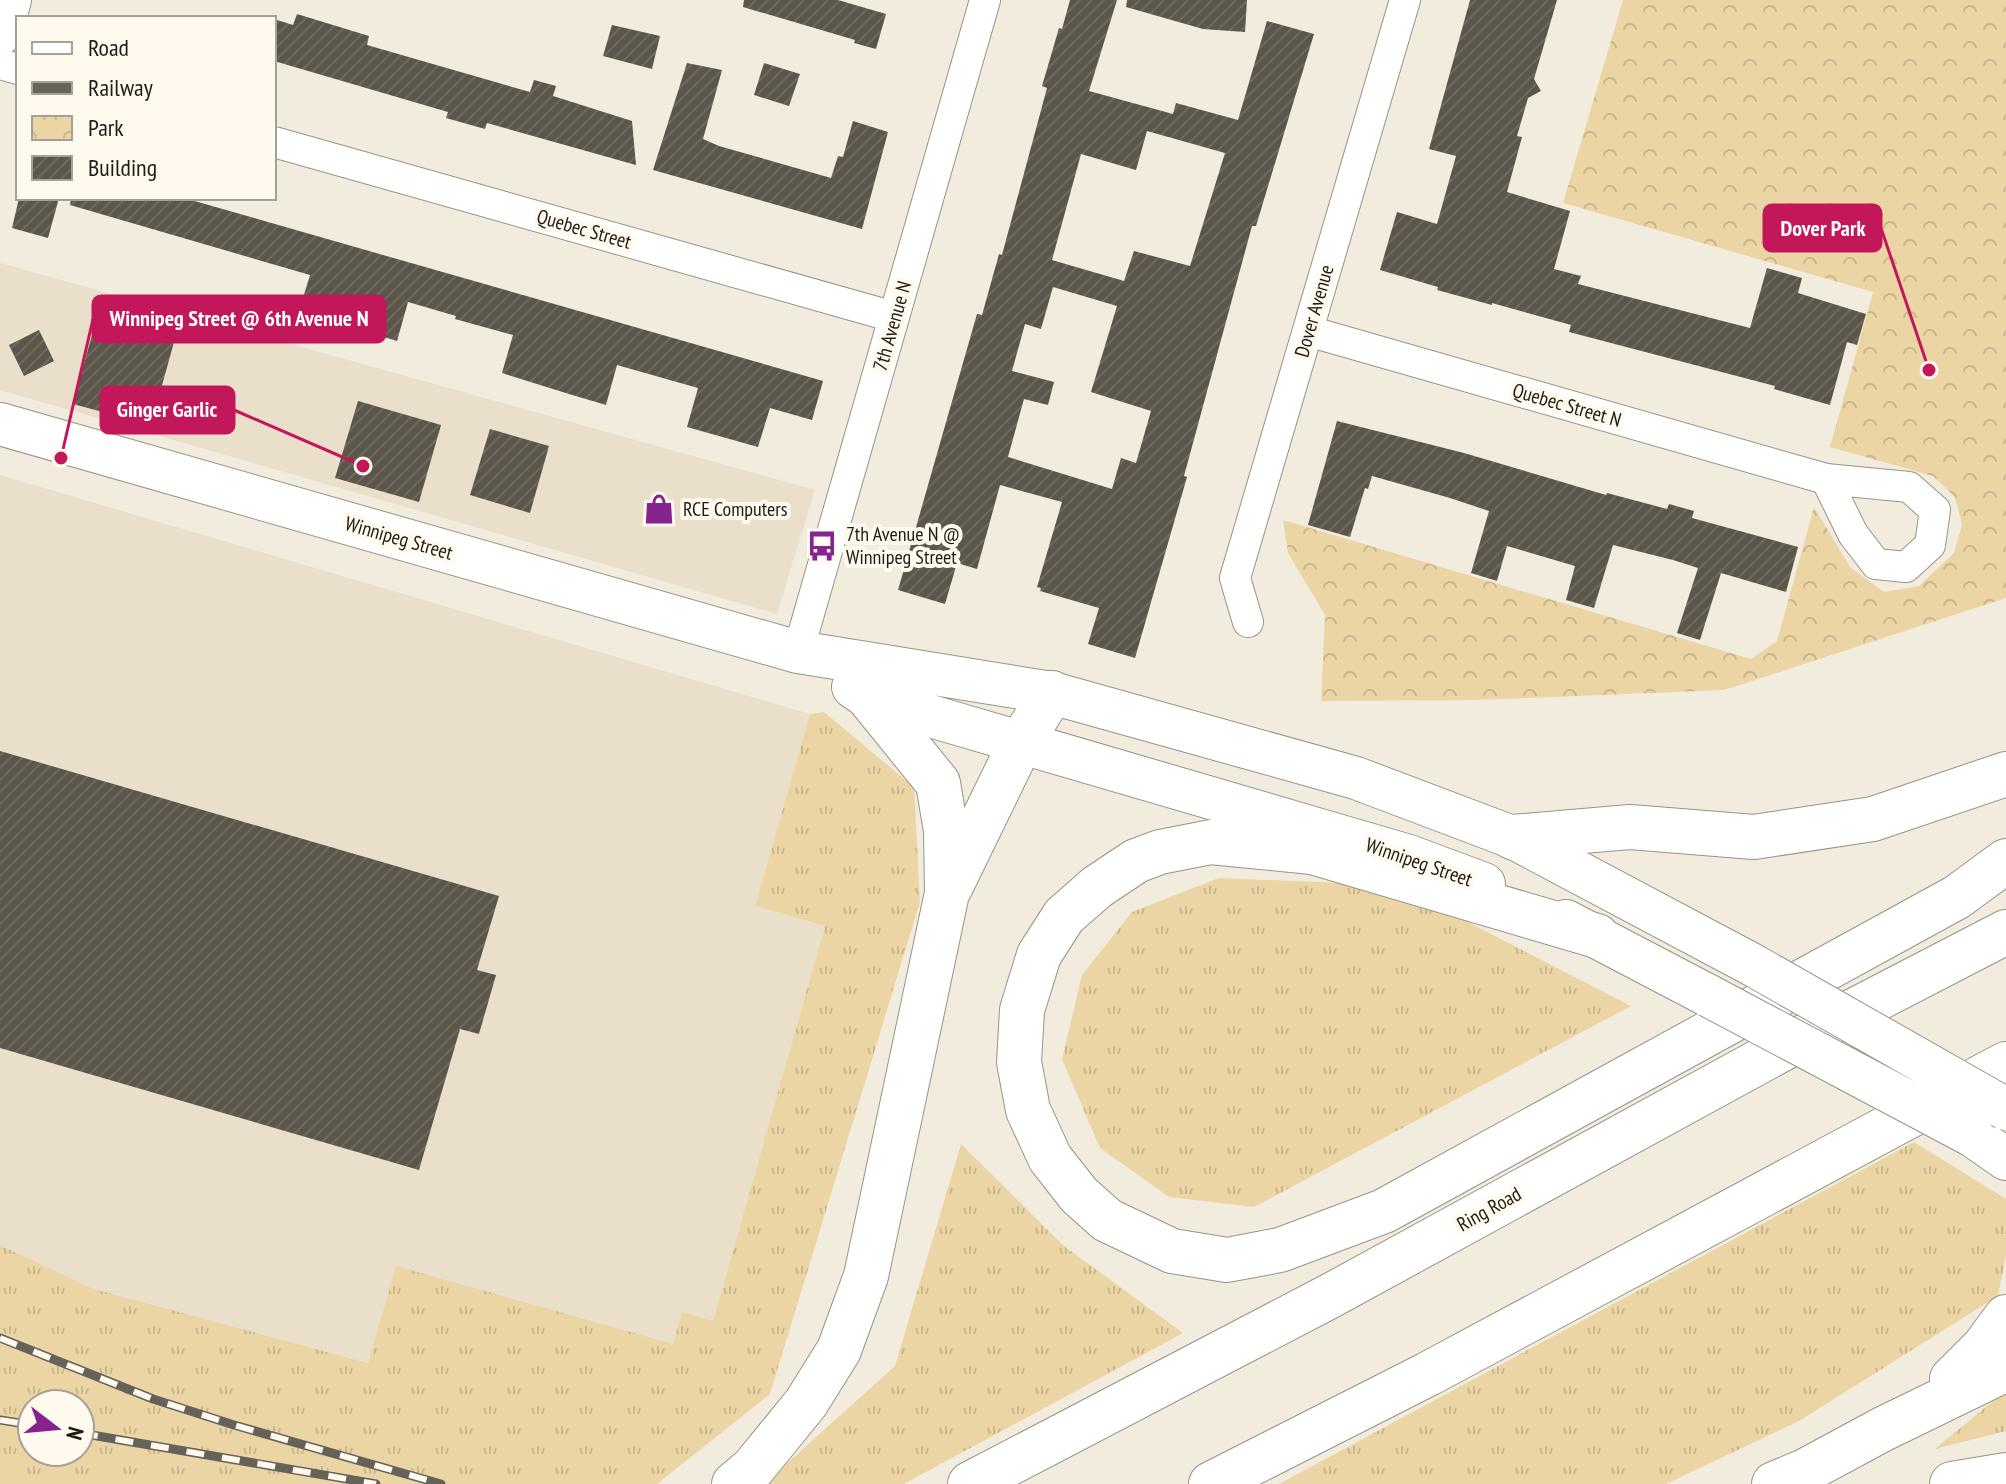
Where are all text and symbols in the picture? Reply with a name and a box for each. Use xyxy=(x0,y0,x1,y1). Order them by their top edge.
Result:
legend xyxy=(16,16,276,200)
text: Road xyxy=(88,32,129,63)
text: Railway xyxy=(88,72,153,103)
text: Park xyxy=(88,112,124,143)
text: Building xyxy=(88,152,157,183)
street label: Quebec Street xyxy=(534,203,635,255)
callout: Dover Park xyxy=(1764,205,1881,251)
text: Dover Park xyxy=(1781,214,1866,242)
street label: Dover Avenue xyxy=(1288,262,1340,360)
street label: 7th Avenue N xyxy=(867,278,917,374)
callout: Winnipeg Street @ 6th Avenue N xyxy=(93,296,385,342)
text: Winnipeg Street @ 6th Avenue N xyxy=(108,304,369,332)
street label: Quebec Street N xyxy=(1510,377,1624,433)
callout: Ginger Garlic xyxy=(101,387,234,433)
text: Ginger Garlic xyxy=(117,395,217,423)
shop icon: RCE Computers xyxy=(642,492,676,526)
place label: RCE Computers xyxy=(683,496,788,522)
street label: Winnipeg Street xyxy=(342,510,456,566)
place label: 7th Avenue N @ Winnipeg Street xyxy=(846,521,960,570)
bus stop icon: 7th Avenue N @ Winnipeg Street xyxy=(805,529,839,563)
street label: Winnipeg Street xyxy=(1362,832,1476,892)
street label: Ring Road xyxy=(1452,1181,1526,1237)
north arrow xyxy=(16,1388,96,1468)
text: N xyxy=(60,1424,90,1443)

